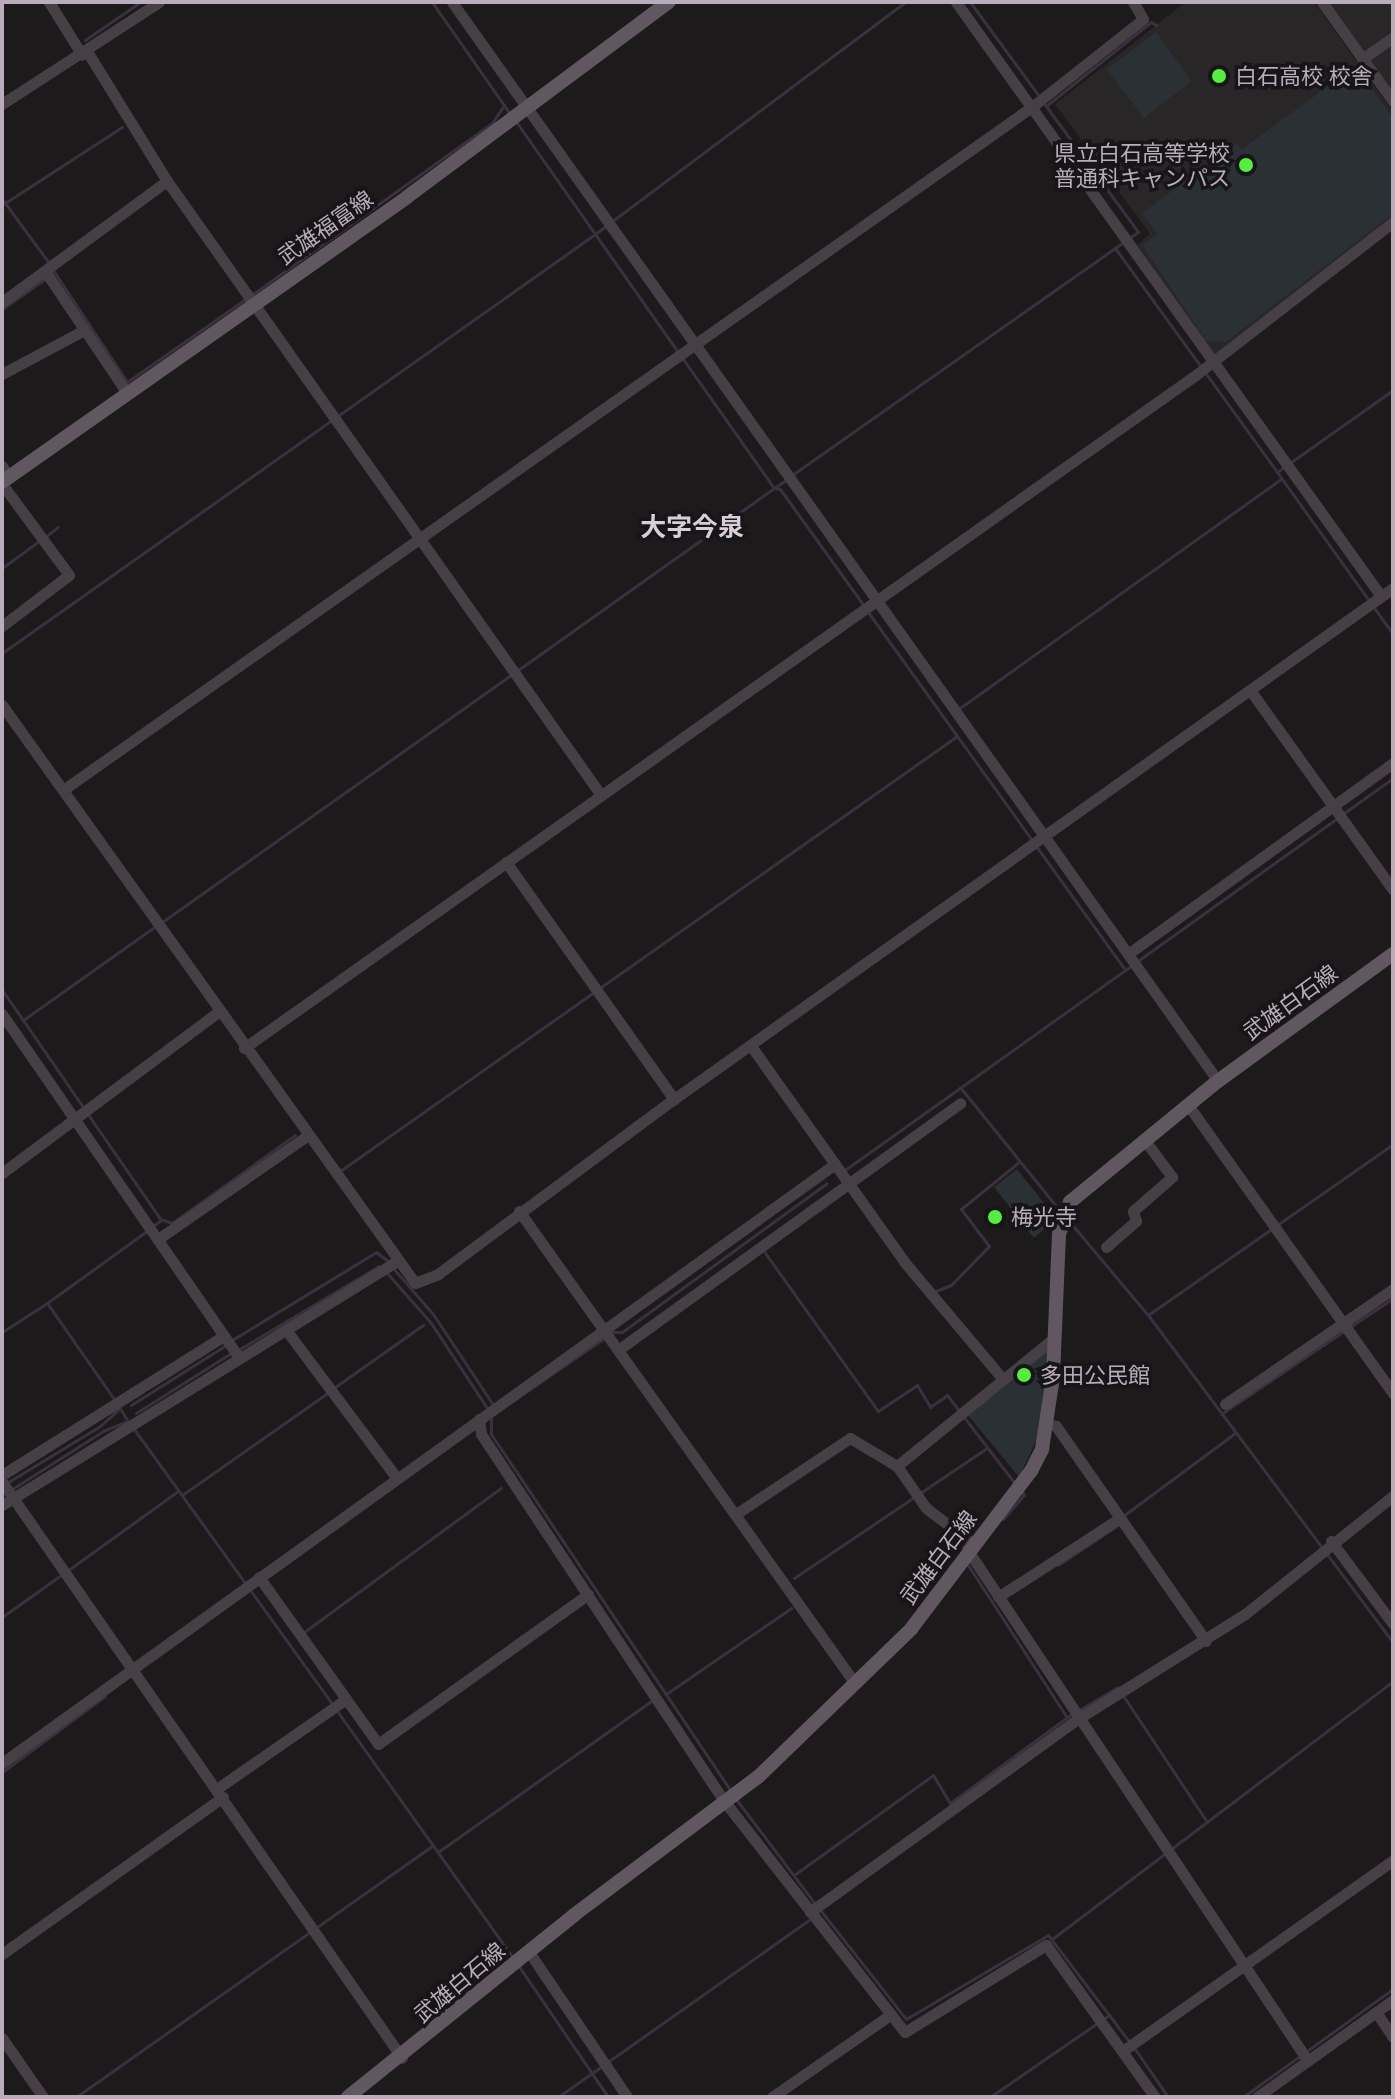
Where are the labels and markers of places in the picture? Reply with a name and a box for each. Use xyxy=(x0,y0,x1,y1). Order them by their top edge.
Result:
place label: 白石高校 校舎 xyxy=(1235,63,1373,89)
marker: 白石高校 校舎 xyxy=(1210,67,1228,85)
place label: 県立白石高等学校 普通科キャンパス xyxy=(1054,139,1230,190)
marker: 県立白石高等学校 普通科キャンパス xyxy=(1237,156,1255,174)
place label: 梅光寺 xyxy=(1011,1204,1077,1230)
marker: 梅光寺 xyxy=(986,1208,1004,1226)
place label: 多田公民館 xyxy=(1040,1362,1150,1388)
marker: 多田公民館 xyxy=(1015,1366,1033,1384)

